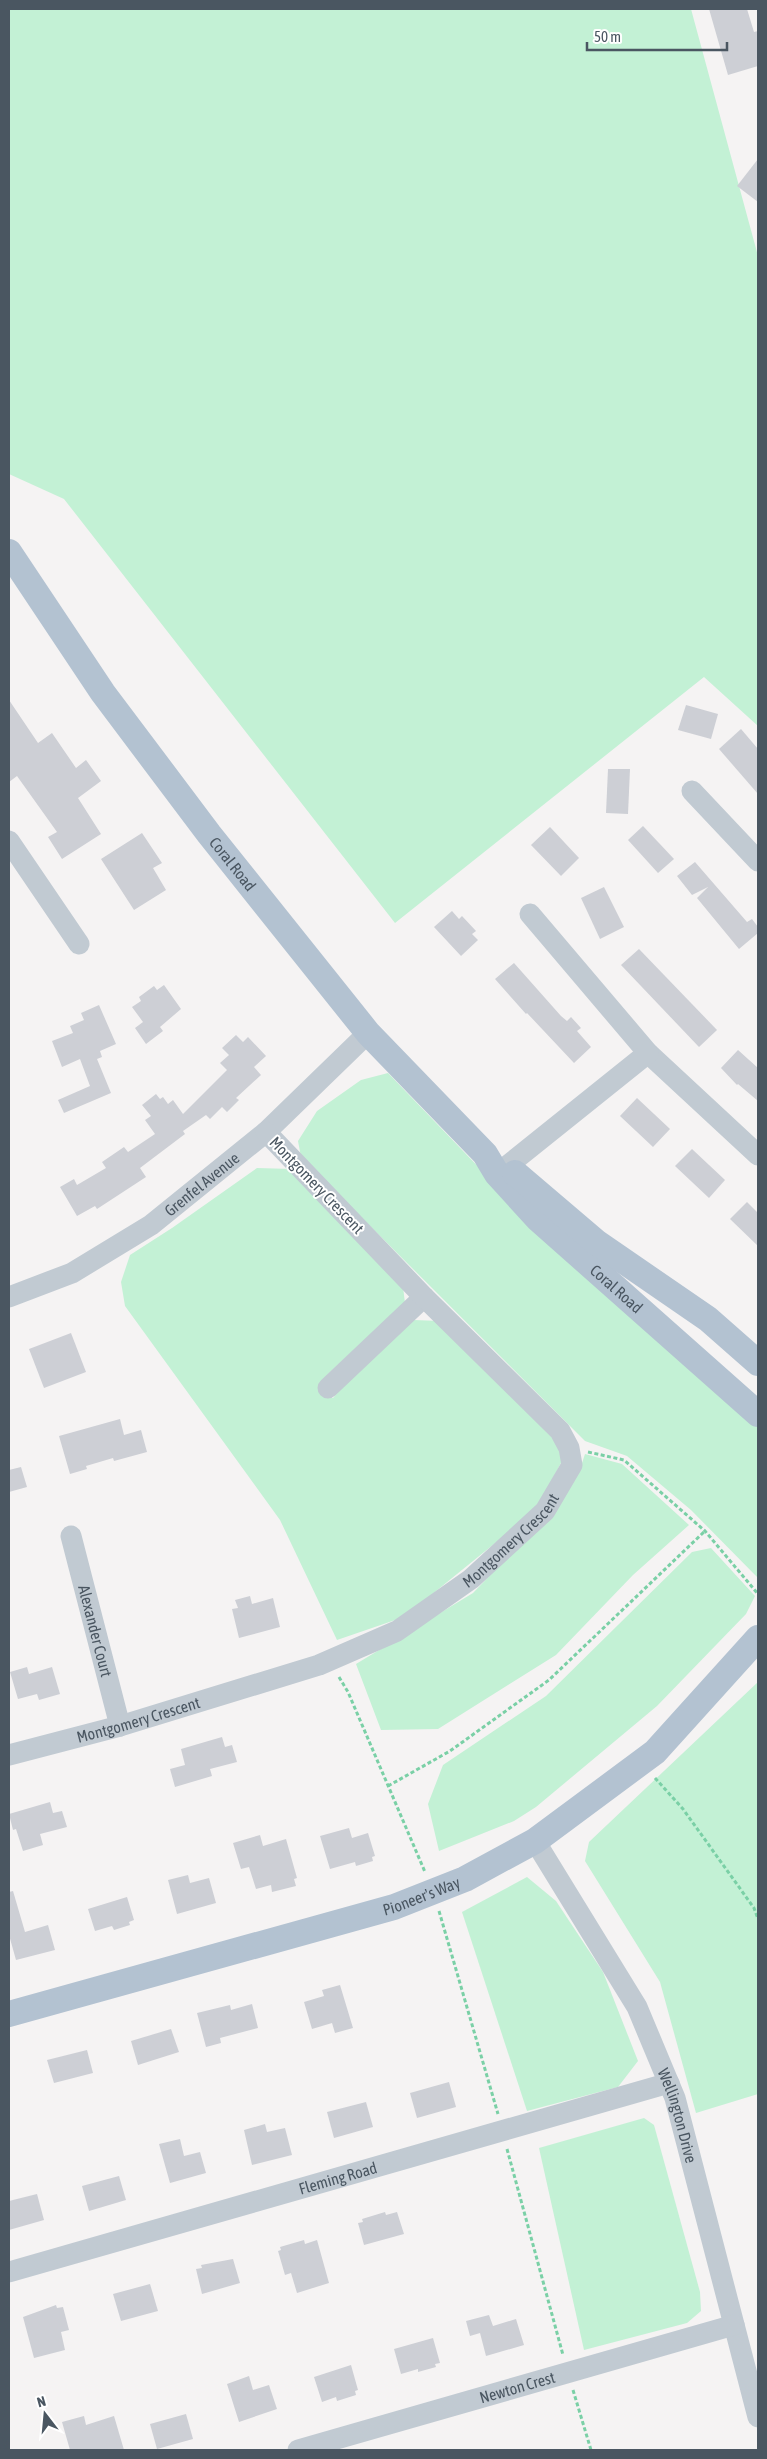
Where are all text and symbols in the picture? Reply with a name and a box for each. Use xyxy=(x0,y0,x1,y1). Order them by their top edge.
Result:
scale bar xyxy=(587,20,727,52)
text: 50 m xyxy=(594,28,621,45)
street label: Coral Road xyxy=(206,833,260,894)
street label: Montgomery Crescent xyxy=(266,1133,368,1238)
street label: Grenfel Avenue xyxy=(161,1149,243,1220)
street label: Coral Road xyxy=(587,1261,646,1316)
street label: Montgomery Crescent xyxy=(459,1490,562,1591)
street label: Alexander Court xyxy=(75,1583,116,1679)
street label: Montgomery Crescent xyxy=(75,1693,202,1746)
street label: Pioneer's Way xyxy=(381,1873,463,1919)
street label: Wellington Drive xyxy=(655,2065,701,2165)
street label: Fleming Road xyxy=(297,2158,379,2198)
street label: Newton Crest xyxy=(477,2368,557,2407)
north arrow xyxy=(20,2389,70,2439)
text: N xyxy=(35,2393,48,2410)

